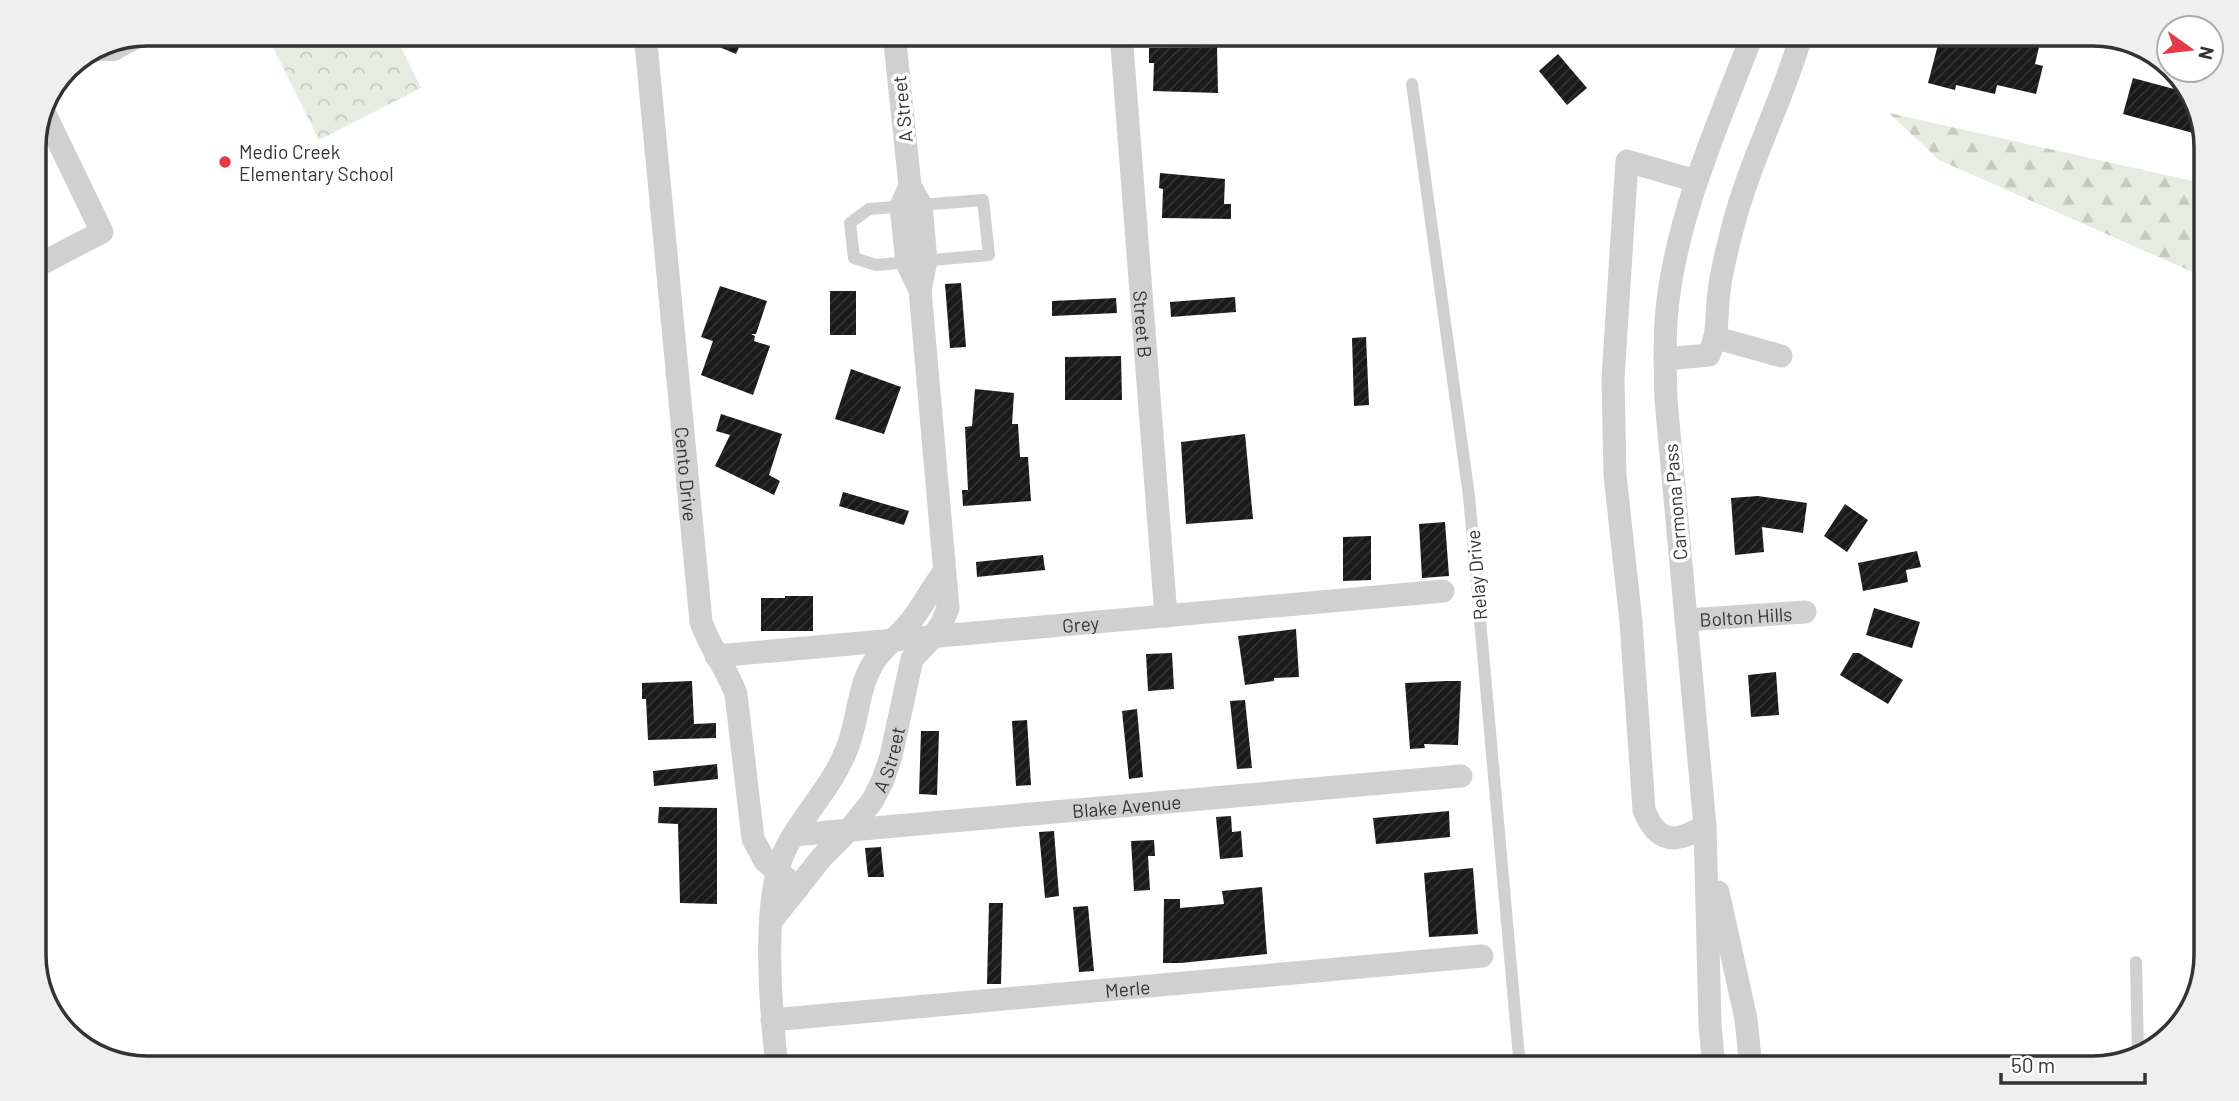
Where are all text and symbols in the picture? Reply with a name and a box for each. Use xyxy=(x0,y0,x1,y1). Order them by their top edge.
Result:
north arrow xyxy=(2155,14,2225,84)
text: N xyxy=(2194,44,2220,62)
street label: A Street xyxy=(887,74,917,144)
place label: Medio Creek Elementary School xyxy=(239,140,394,185)
marker: Medio Creek Elementary School xyxy=(217,154,233,170)
street label: Street B xyxy=(1129,290,1158,359)
street label: Cento Drive xyxy=(671,426,703,522)
street label: Carmona Pass xyxy=(1658,443,1692,561)
street label: Relay Drive xyxy=(1461,529,1491,621)
street label: Bolton Hills xyxy=(1699,601,1793,631)
street label: Grey xyxy=(1061,610,1100,637)
street label: A Street xyxy=(867,724,909,796)
street label: Blake Avenue xyxy=(1071,789,1182,822)
street label: Merle xyxy=(1104,974,1151,1001)
scale bar xyxy=(2001,1042,2144,1086)
text: 50 m xyxy=(2011,1052,2055,1077)

